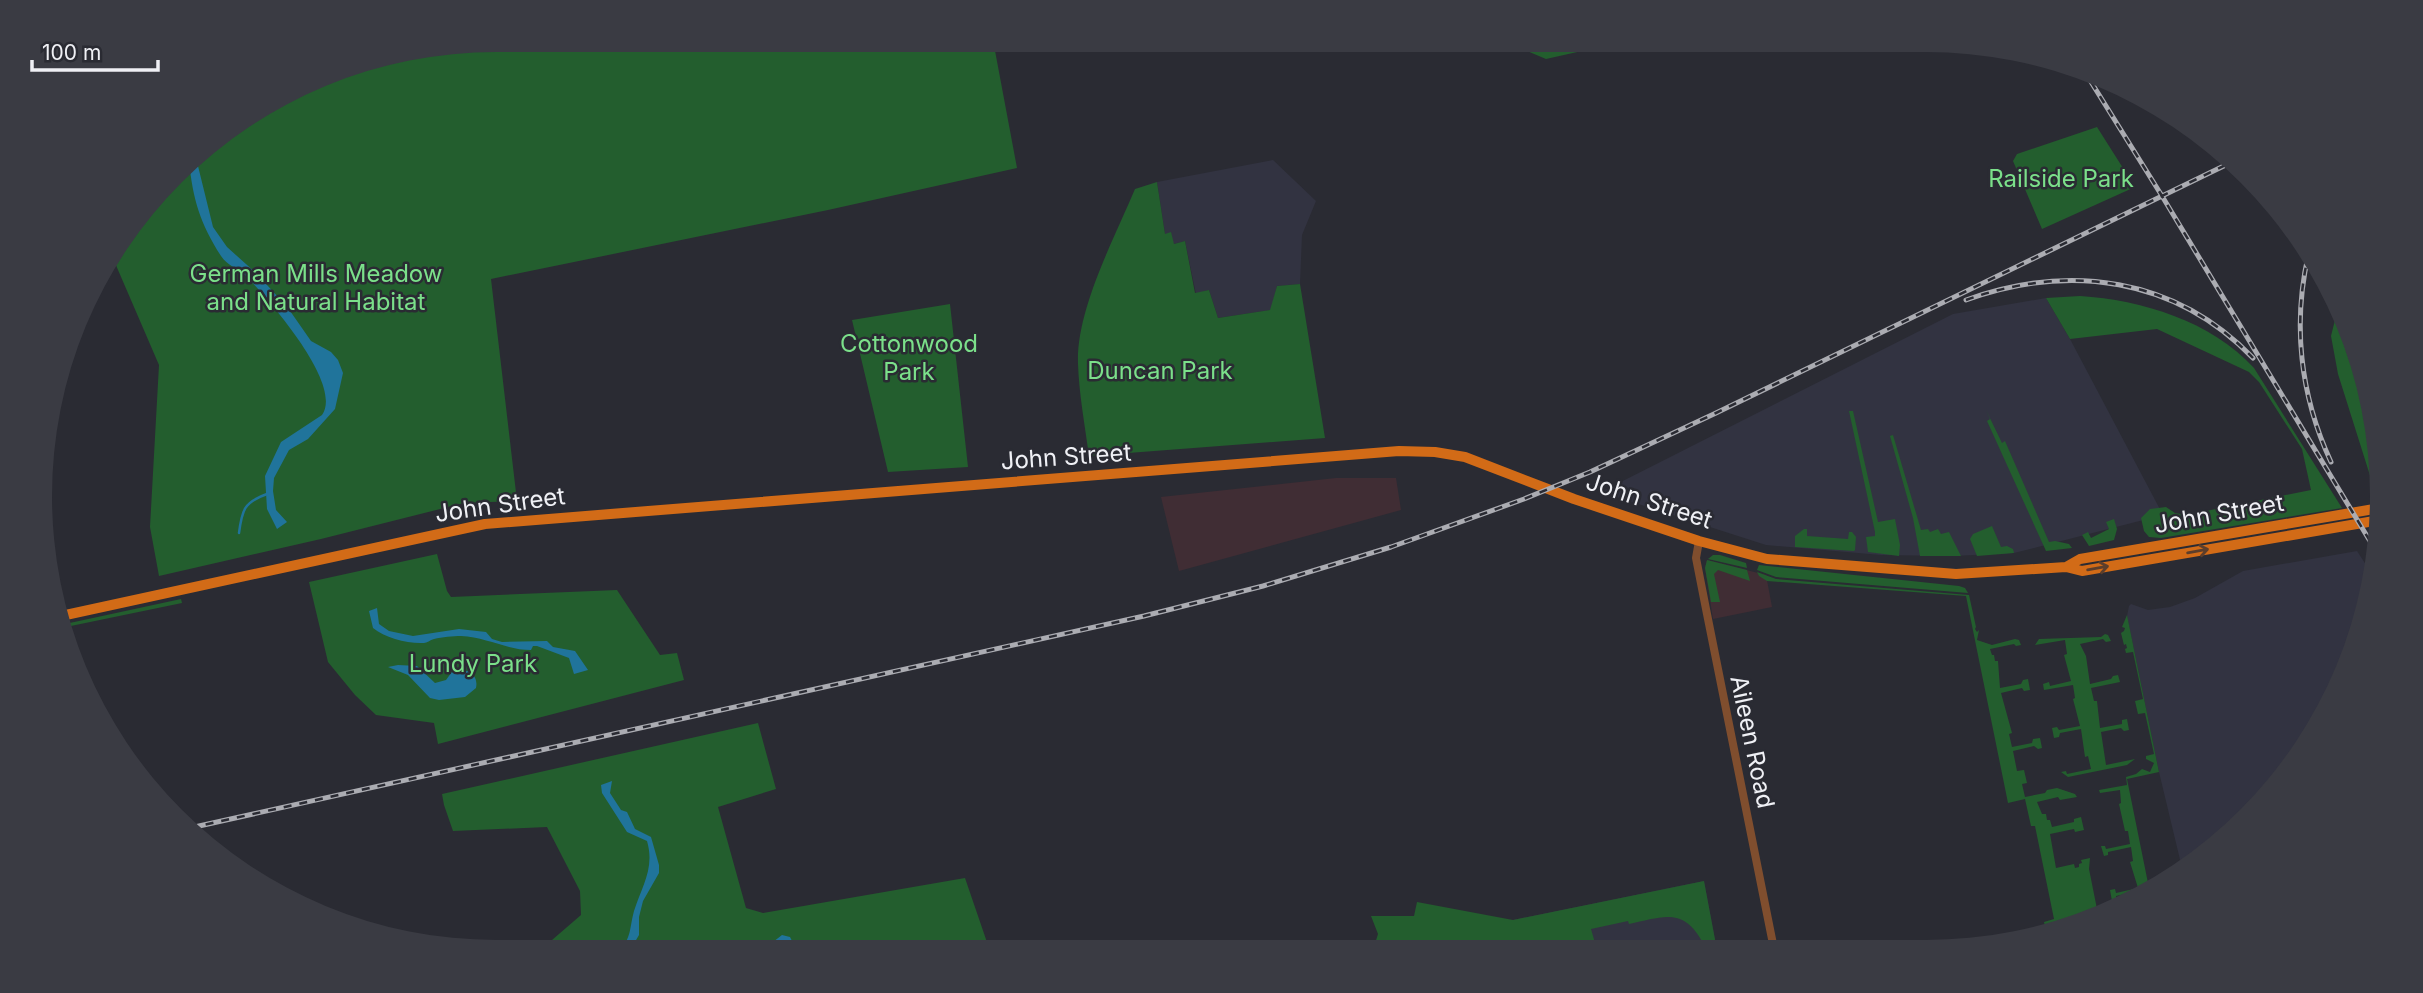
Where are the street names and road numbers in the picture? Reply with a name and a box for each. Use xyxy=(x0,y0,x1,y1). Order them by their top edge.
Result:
street label: John Street xyxy=(1000,437,1132,476)
street label: John Street xyxy=(1582,467,1716,535)
street label: John Street xyxy=(433,481,567,528)
street label: John Street xyxy=(2152,488,2286,539)
street label: Aileen Road xyxy=(1724,673,1781,811)

